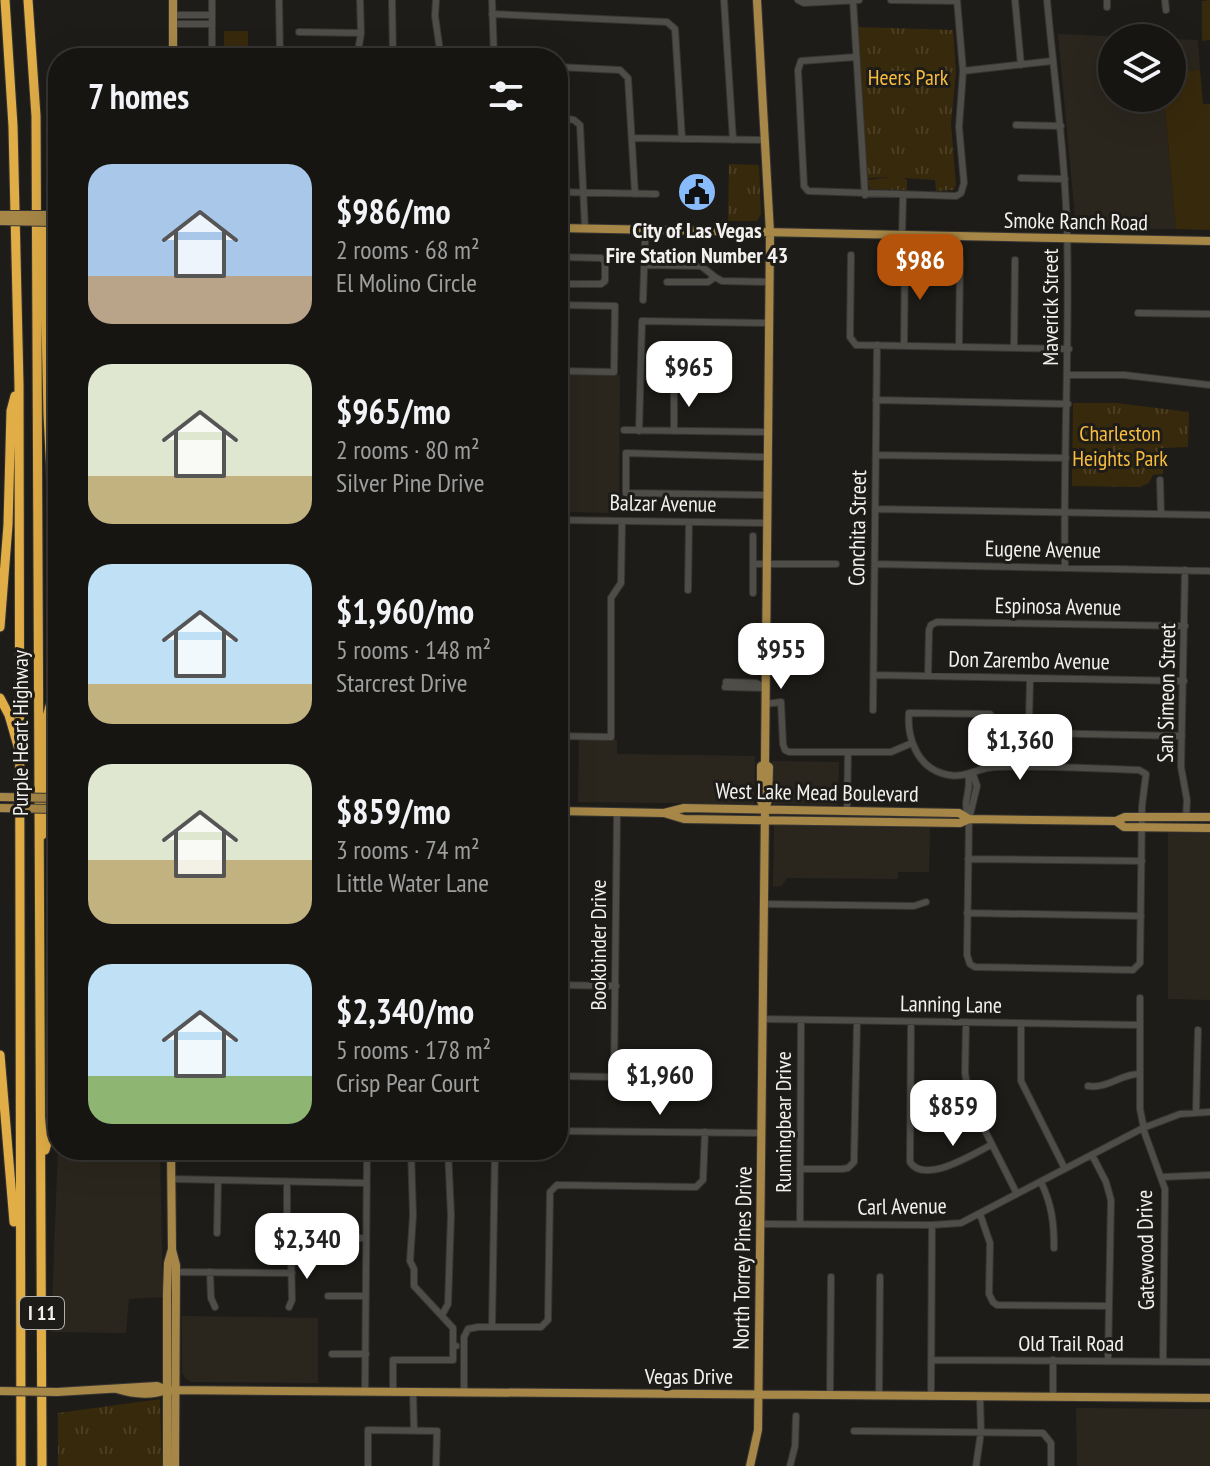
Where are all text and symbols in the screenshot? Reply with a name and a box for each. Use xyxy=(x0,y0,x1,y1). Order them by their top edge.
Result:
map controls xyxy=(1098,24,1186,112)
button: layers xyxy=(1098,24,1186,112)
park label: Heers Park xyxy=(868,63,949,91)
text: 7 homes xyxy=(88,74,189,118)
icon: filters xyxy=(484,74,528,118)
public building icon: City of Las Vegas Fire Station Number 43 xyxy=(676,171,718,213)
text: $986/mo xyxy=(336,189,451,233)
icon: home xyxy=(152,196,248,292)
street label: Smoke Ranch Road xyxy=(1004,206,1148,236)
place label: City of Las Vegas Fire Station Number 43 xyxy=(606,216,788,269)
text: 2 rooms · 68 m² xyxy=(336,233,480,266)
pin: $986 xyxy=(873,234,967,302)
text: $986 xyxy=(895,243,945,276)
street label: Maverick Street xyxy=(1036,248,1064,366)
text: El Molino Circle xyxy=(336,266,477,299)
pin: $965 xyxy=(642,341,736,409)
text: $965 xyxy=(664,350,714,383)
text: $965/mo xyxy=(336,389,451,433)
icon: home xyxy=(152,396,248,492)
park label: Charleston Heights Park xyxy=(1072,419,1168,472)
text: 2 rooms · 80 m² xyxy=(336,433,480,466)
text: Silver Pine Drive xyxy=(336,466,485,499)
street label: Conchita Street xyxy=(842,470,872,586)
street label: Balzar Avenue xyxy=(609,488,717,518)
street label: Eugene Avenue xyxy=(985,534,1101,564)
text: $1,960/mo xyxy=(336,589,474,633)
street label: Espinosa Avenue xyxy=(995,591,1121,621)
icon: home xyxy=(152,596,248,692)
pin: $955 xyxy=(734,623,828,691)
street label: San Simeon Street xyxy=(1151,623,1181,763)
text: $955 xyxy=(756,632,806,665)
text: 5 rooms · 148 m² xyxy=(336,633,491,666)
street label: Don Zarembo Avenue xyxy=(948,645,1110,675)
street label: Purple Heart Highway xyxy=(6,649,34,816)
text: Starcrest Drive xyxy=(336,666,468,699)
pin: $1,360 xyxy=(955,714,1085,782)
text: $1,360 xyxy=(986,723,1054,756)
street label: West Lake Mead Boulevard xyxy=(715,776,919,808)
text: $859/mo xyxy=(336,789,451,833)
icon: home xyxy=(152,796,248,892)
text: 3 rooms · 74 m² xyxy=(336,833,480,866)
text: Little Water Lane xyxy=(336,866,489,899)
street label: Bookbinder Drive xyxy=(584,879,612,1011)
text: $2,340/mo xyxy=(336,989,474,1033)
street label: Lanning Lane xyxy=(900,989,1002,1019)
icon: home xyxy=(152,996,248,1092)
text: 5 rooms · 178 m² xyxy=(336,1033,491,1066)
pin: $1,960 xyxy=(595,1049,725,1117)
street label: Runningbear Drive xyxy=(769,1051,797,1193)
text: $1,960 xyxy=(626,1058,694,1091)
text: Crisp Pear Court xyxy=(336,1066,479,1099)
pin: $859 xyxy=(906,1080,1000,1148)
text: $859 xyxy=(928,1089,978,1122)
street label: North Torrey Pines Drive xyxy=(726,1166,758,1350)
street label: Gatewood Drive xyxy=(1130,1190,1160,1310)
street label: Carl Avenue xyxy=(857,1191,947,1221)
pin: $2,340 xyxy=(242,1213,372,1281)
text: $2,340 xyxy=(273,1222,341,1255)
road number: I 11 xyxy=(20,1297,64,1329)
street label: Old Trail Road xyxy=(1018,1329,1124,1357)
street label: Vegas Drive xyxy=(644,1362,733,1390)

